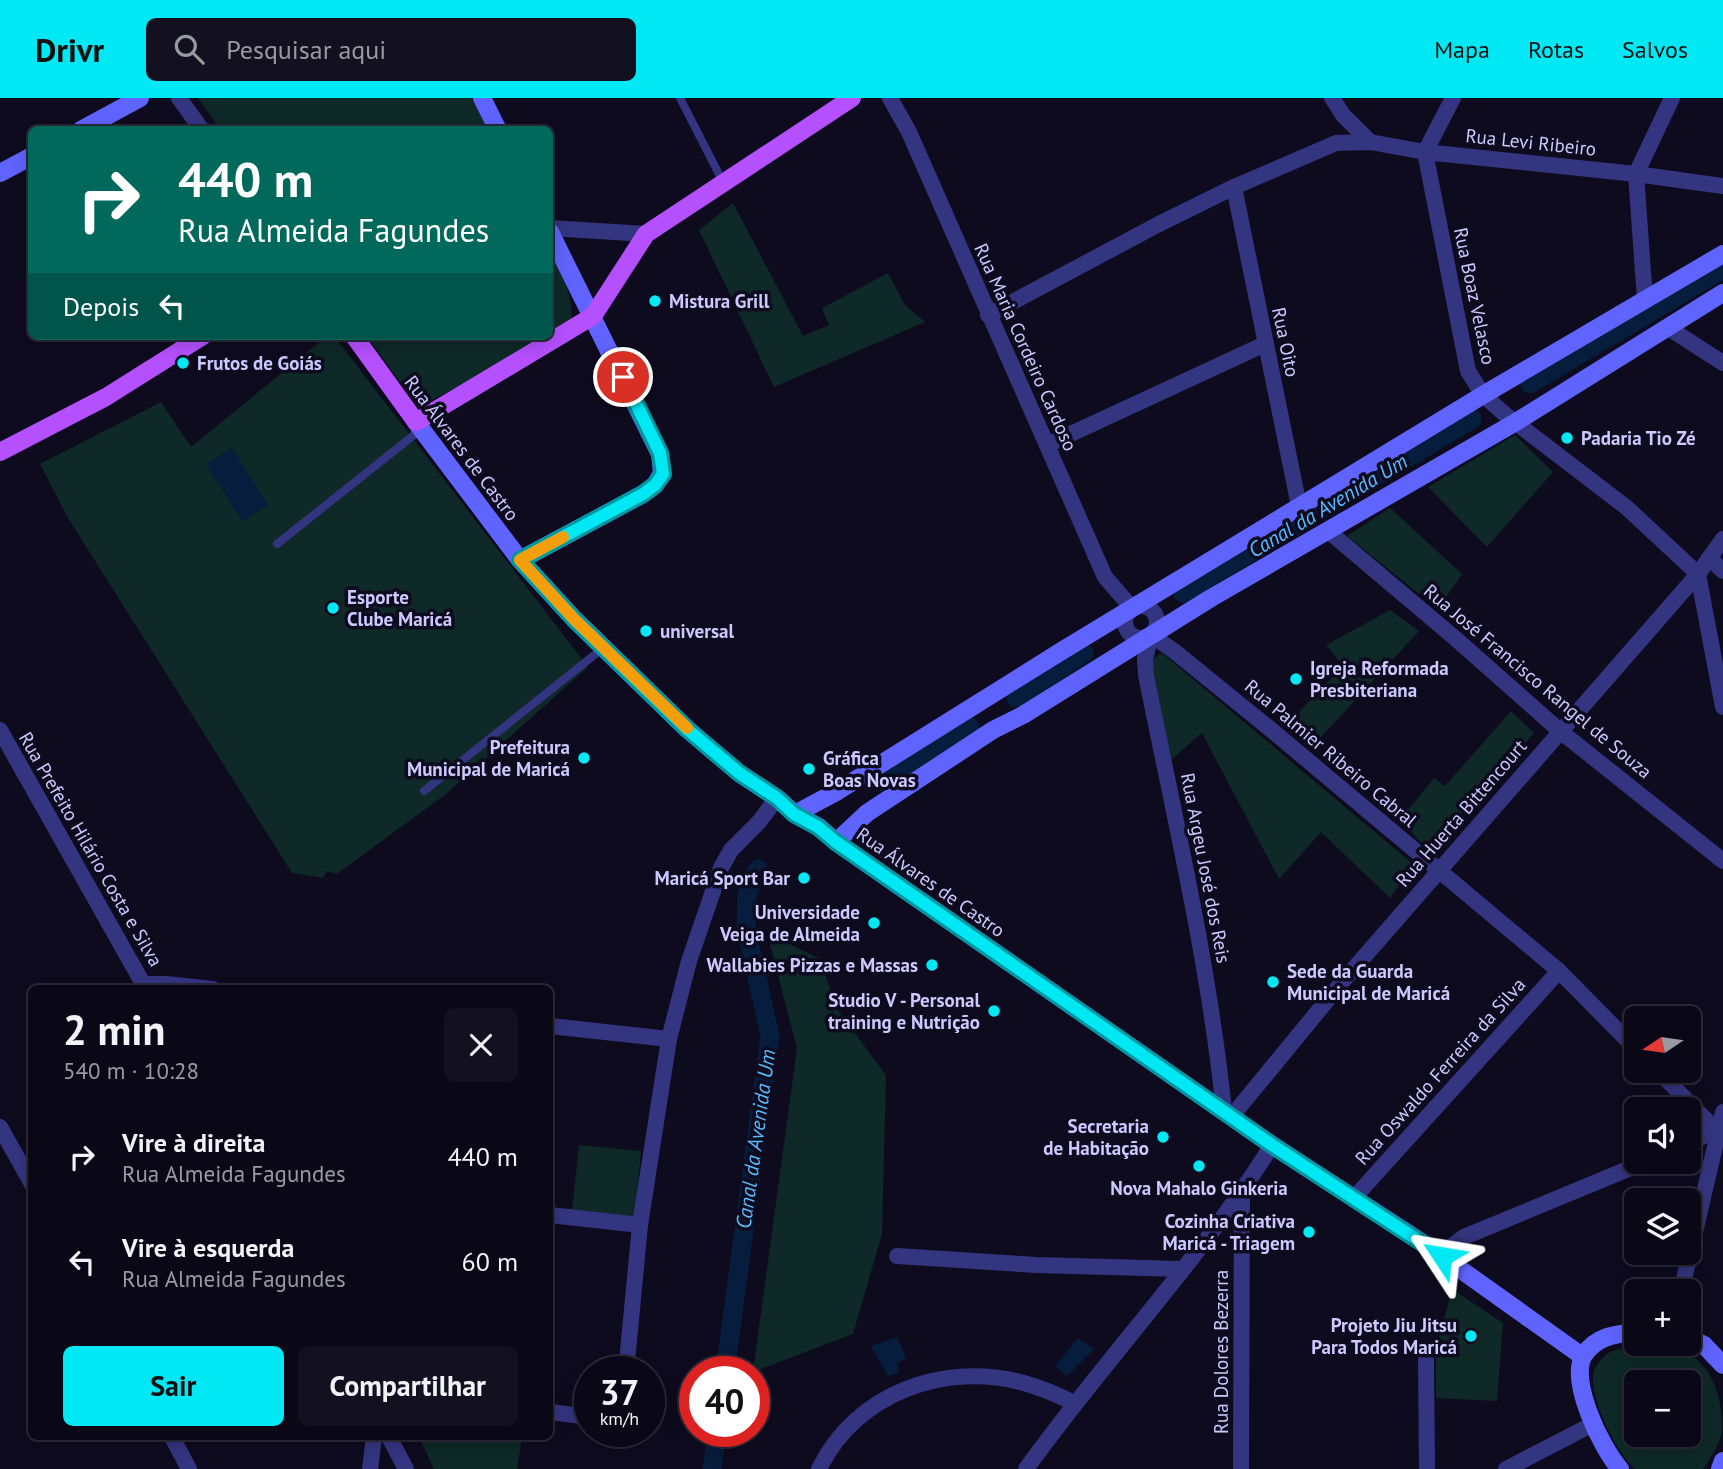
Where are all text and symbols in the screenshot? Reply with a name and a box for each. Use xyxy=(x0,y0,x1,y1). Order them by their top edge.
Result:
search box xyxy=(146,18,636,81)
text: Drivr xyxy=(35,28,104,71)
icon: search xyxy=(170,30,208,68)
text: Pesquisar aqui xyxy=(226,33,386,66)
text: Mapa xyxy=(1434,34,1490,65)
text: Rotas xyxy=(1528,34,1584,65)
text: Salvos xyxy=(1622,34,1688,65)
street label: Rua Levi Ribeiro xyxy=(1465,123,1597,161)
text: 440 m xyxy=(178,147,313,211)
icon: right xyxy=(63,154,154,245)
text: Rua Almeida Fagundes xyxy=(178,209,489,251)
street label: Rua Boaz Velasco xyxy=(1449,225,1501,367)
street label: Rua Maria Cordeiro Cardoso xyxy=(969,239,1083,455)
icon: left xyxy=(153,287,191,325)
place label: Mistura Grill xyxy=(669,289,770,313)
text: Depois xyxy=(63,290,139,323)
marker: Mistura Grill xyxy=(647,293,663,309)
street label: Rua Oito xyxy=(1267,305,1305,379)
pin xyxy=(593,347,653,407)
place label: Frutos de Goiás xyxy=(197,351,322,375)
marker: Frutos de Goiás xyxy=(175,355,191,371)
icon: arrive xyxy=(604,358,642,396)
street label: Rua Álvares de Castro xyxy=(400,371,524,525)
place label: Padaria Tio Zé xyxy=(1581,426,1696,450)
marker: Padaria Tio Zé xyxy=(1559,430,1575,446)
water label: Canal da Avenida Um xyxy=(1243,447,1412,564)
street label: Rua José Francisco Rangel de Souza xyxy=(1419,579,1657,783)
place label: Esporte Clube Maricá xyxy=(347,585,452,631)
marker: Esporte Clube Maricá xyxy=(325,600,341,616)
place label: universal xyxy=(660,619,734,643)
marker: universal xyxy=(638,623,654,639)
place label: Igreja Reformada Presbiteriana xyxy=(1310,656,1449,702)
marker: Igreja Reformada Presbiteriana xyxy=(1288,671,1304,687)
street label: Rua Palmier Ribeiro Cabral xyxy=(1240,674,1422,832)
street label: Rua Prefeito Hilário Costa e Silva xyxy=(14,727,168,971)
street label: Rua Huerta Bittencourt xyxy=(1390,734,1532,892)
place label: Prefeitura Municipal de Maricá xyxy=(407,735,570,781)
place label: Gráfica Boas Novas xyxy=(823,746,916,792)
marker: Prefeitura Municipal de Maricá xyxy=(576,750,592,766)
marker: Gráfica Boas Novas xyxy=(801,761,817,777)
street label: Rua Argeu José dos Reis xyxy=(1176,771,1236,965)
street label: Rua Álvares de Castro xyxy=(852,822,1010,942)
place label: Maricá Sport Bar xyxy=(655,866,790,890)
marker: Maricá Sport Bar xyxy=(796,870,812,886)
place label: Universidade Veiga de Almeida xyxy=(719,900,860,946)
marker: Universidade Veiga de Almeida xyxy=(866,915,882,931)
place label: Wallabies Pizzas e Massas xyxy=(707,953,918,977)
marker: Wallabies Pizzas e Massas xyxy=(924,957,940,973)
place label: Sede da Guarda Municipal de Maricá xyxy=(1287,959,1450,1005)
street label: Rua Oswaldo Ferreira da Silva xyxy=(1350,973,1530,1169)
marker: Sede da Guarda Municipal de Maricá xyxy=(1265,974,1281,990)
place label: Studio V - Personal training e Nutrição xyxy=(828,988,980,1034)
text: 2 min xyxy=(63,1002,165,1057)
marker: Studio V - Personal training e Nutrição xyxy=(986,1003,1002,1019)
north arrow xyxy=(1624,1006,1701,1083)
map controls xyxy=(1624,1006,1701,1447)
button: close xyxy=(444,1008,518,1082)
water label: Canal da Avenida Um xyxy=(730,1047,781,1230)
text: 540 m · 10:28 xyxy=(63,1056,199,1085)
button: sound xyxy=(1624,1097,1701,1174)
place label: Secretaria de Habitação xyxy=(1043,1114,1149,1160)
text: Vire à direita xyxy=(122,1126,265,1159)
marker: Secretaria de Habitação xyxy=(1155,1129,1171,1145)
icon: right xyxy=(63,1138,101,1176)
text: 440 m xyxy=(447,1140,518,1173)
marker: Nova Mahalo Ginkeria xyxy=(1191,1158,1207,1174)
text: Rua Almeida Fagundes xyxy=(122,1159,346,1188)
place label: Nova Mahalo Ginkeria xyxy=(1110,1176,1288,1200)
button: layers xyxy=(1624,1188,1701,1265)
place label: Cozinha Criativa Maricá - Triagem xyxy=(1162,1209,1295,1255)
position arrow xyxy=(1405,1219,1479,1293)
marker: Cozinha Criativa Maricá - Triagem xyxy=(1301,1224,1317,1240)
text: Vire à esquerda xyxy=(122,1231,294,1264)
icon: left xyxy=(63,1243,101,1281)
text: 60 m xyxy=(462,1245,518,1278)
text: Rua Almeida Fagundes xyxy=(122,1264,346,1293)
street label: Rua Dolores Bezerra xyxy=(1209,1270,1233,1434)
button: + xyxy=(1624,1279,1701,1356)
place label: Projeto Jiu Jitsu Para Todos Maricá xyxy=(1311,1313,1457,1359)
marker: Projeto Jiu Jitsu Para Todos Maricá xyxy=(1463,1328,1479,1344)
button: Sair xyxy=(63,1346,284,1426)
button: Compartilhar xyxy=(298,1346,518,1426)
speed limit sign: 40 xyxy=(679,1356,770,1447)
text: 37 xyxy=(600,1369,639,1415)
button: − xyxy=(1624,1370,1701,1447)
text: km/h xyxy=(600,1407,639,1430)

